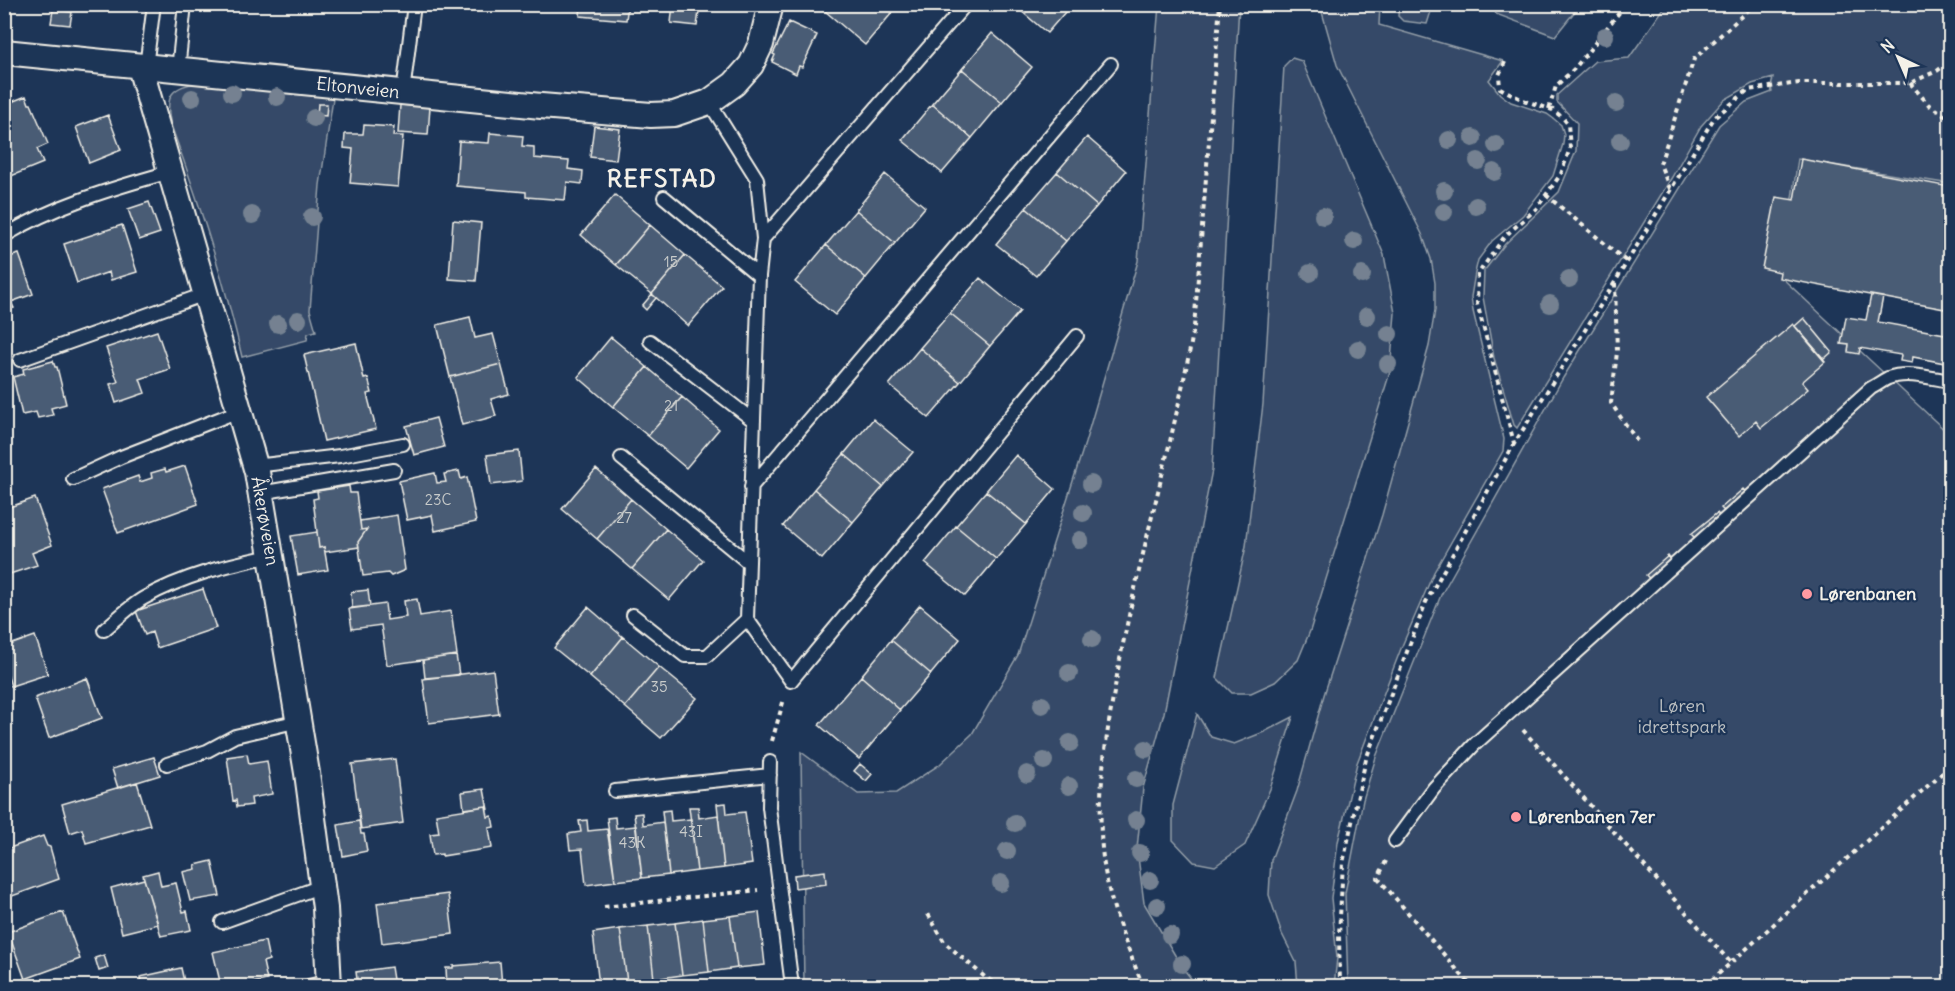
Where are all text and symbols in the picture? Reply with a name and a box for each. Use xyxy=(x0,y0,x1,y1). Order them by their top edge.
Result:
north arrow xyxy=(1868,27,1928,87)
text: N xyxy=(1877,35,1899,57)
street label: Eltonveien xyxy=(315,72,401,103)
district label: REFSTAD xyxy=(607,163,717,193)
house number: 15 xyxy=(664,252,678,271)
house number: 21 xyxy=(664,396,678,415)
street label: Åkerøveien xyxy=(246,475,285,567)
house number: 23C xyxy=(425,490,451,509)
house number: 27 xyxy=(616,508,632,527)
place label: Lørenbanen xyxy=(1819,582,1917,605)
marker: Lørenbanen xyxy=(1800,587,1814,601)
house number: 35 xyxy=(650,677,668,696)
park label: Løren idrettspark xyxy=(1638,694,1726,738)
place label: Lørenbanen 7er xyxy=(1528,805,1656,828)
marker: Lørenbanen 7er xyxy=(1509,810,1523,824)
house number: 43I xyxy=(679,822,703,841)
house number: 43K xyxy=(619,833,646,852)

